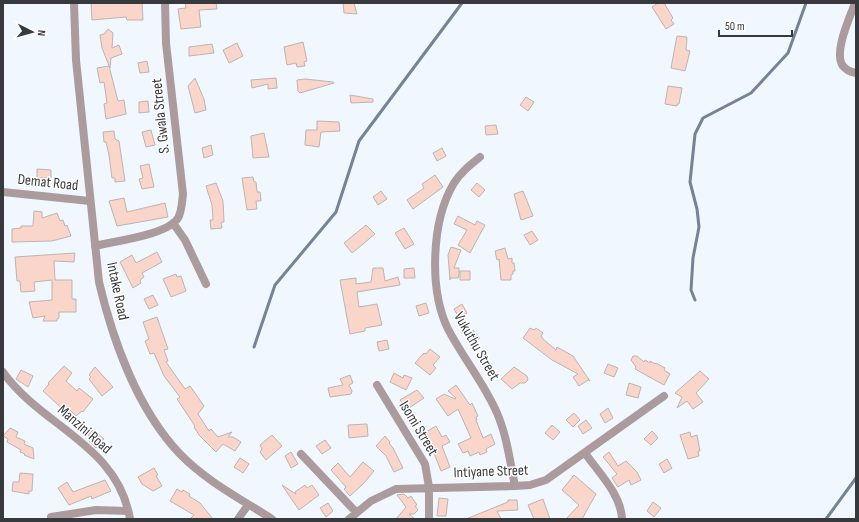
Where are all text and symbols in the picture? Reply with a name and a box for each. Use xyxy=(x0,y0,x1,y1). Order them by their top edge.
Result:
north arrow xyxy=(12,12,52,52)
scale bar xyxy=(719,12,792,38)
text: 50 m xyxy=(725,19,745,34)
text: N xyxy=(35,29,48,37)
street label: S. Gwala Street xyxy=(147,77,174,154)
street label: Demat Road xyxy=(17,170,79,195)
street label: Intake Road xyxy=(102,260,133,322)
street label: Vukuthu Street xyxy=(449,309,504,384)
street label: Isomi Street xyxy=(395,397,443,460)
street label: Manzini Road xyxy=(54,401,116,458)
street label: Intiyane Street xyxy=(453,461,529,482)

